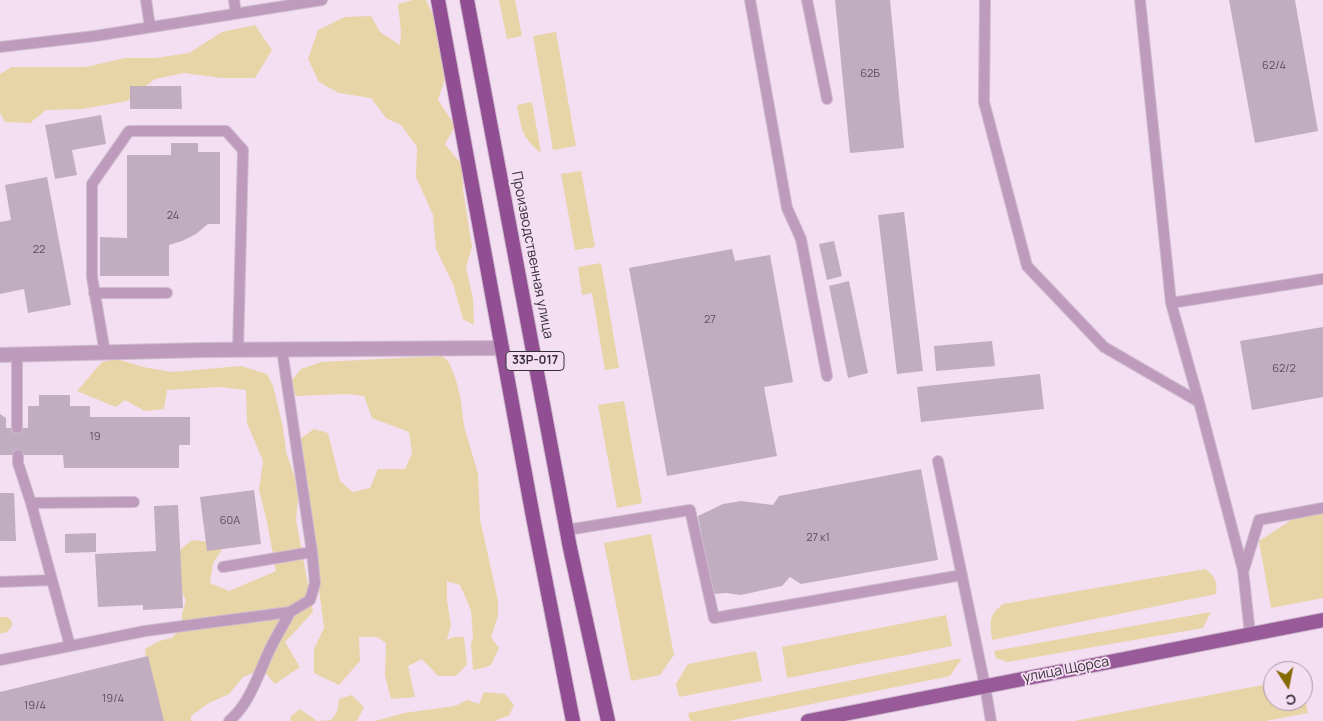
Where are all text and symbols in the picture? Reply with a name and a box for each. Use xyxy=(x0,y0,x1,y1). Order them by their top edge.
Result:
house number: 62/4 xyxy=(1262,59,1286,73)
house number: 62Б xyxy=(860,67,880,81)
street label: Производственная улица xyxy=(508,170,556,340)
house number: 24 xyxy=(167,209,179,223)
house number: 22 xyxy=(33,243,45,257)
house number: 27 xyxy=(704,313,716,327)
road number: 33Р-017 xyxy=(506,352,564,371)
house number: 62/2 xyxy=(1272,362,1296,376)
house number: 19 xyxy=(89,430,101,444)
house number: 60А xyxy=(220,514,240,528)
house number: 27 к1 xyxy=(806,531,830,545)
street label: улица Щорса xyxy=(1022,653,1110,687)
north arrow xyxy=(1263,661,1313,711)
text: С xyxy=(1284,690,1298,711)
house number: 19/4 xyxy=(102,692,124,706)
house number: 19/4 xyxy=(24,699,46,713)

